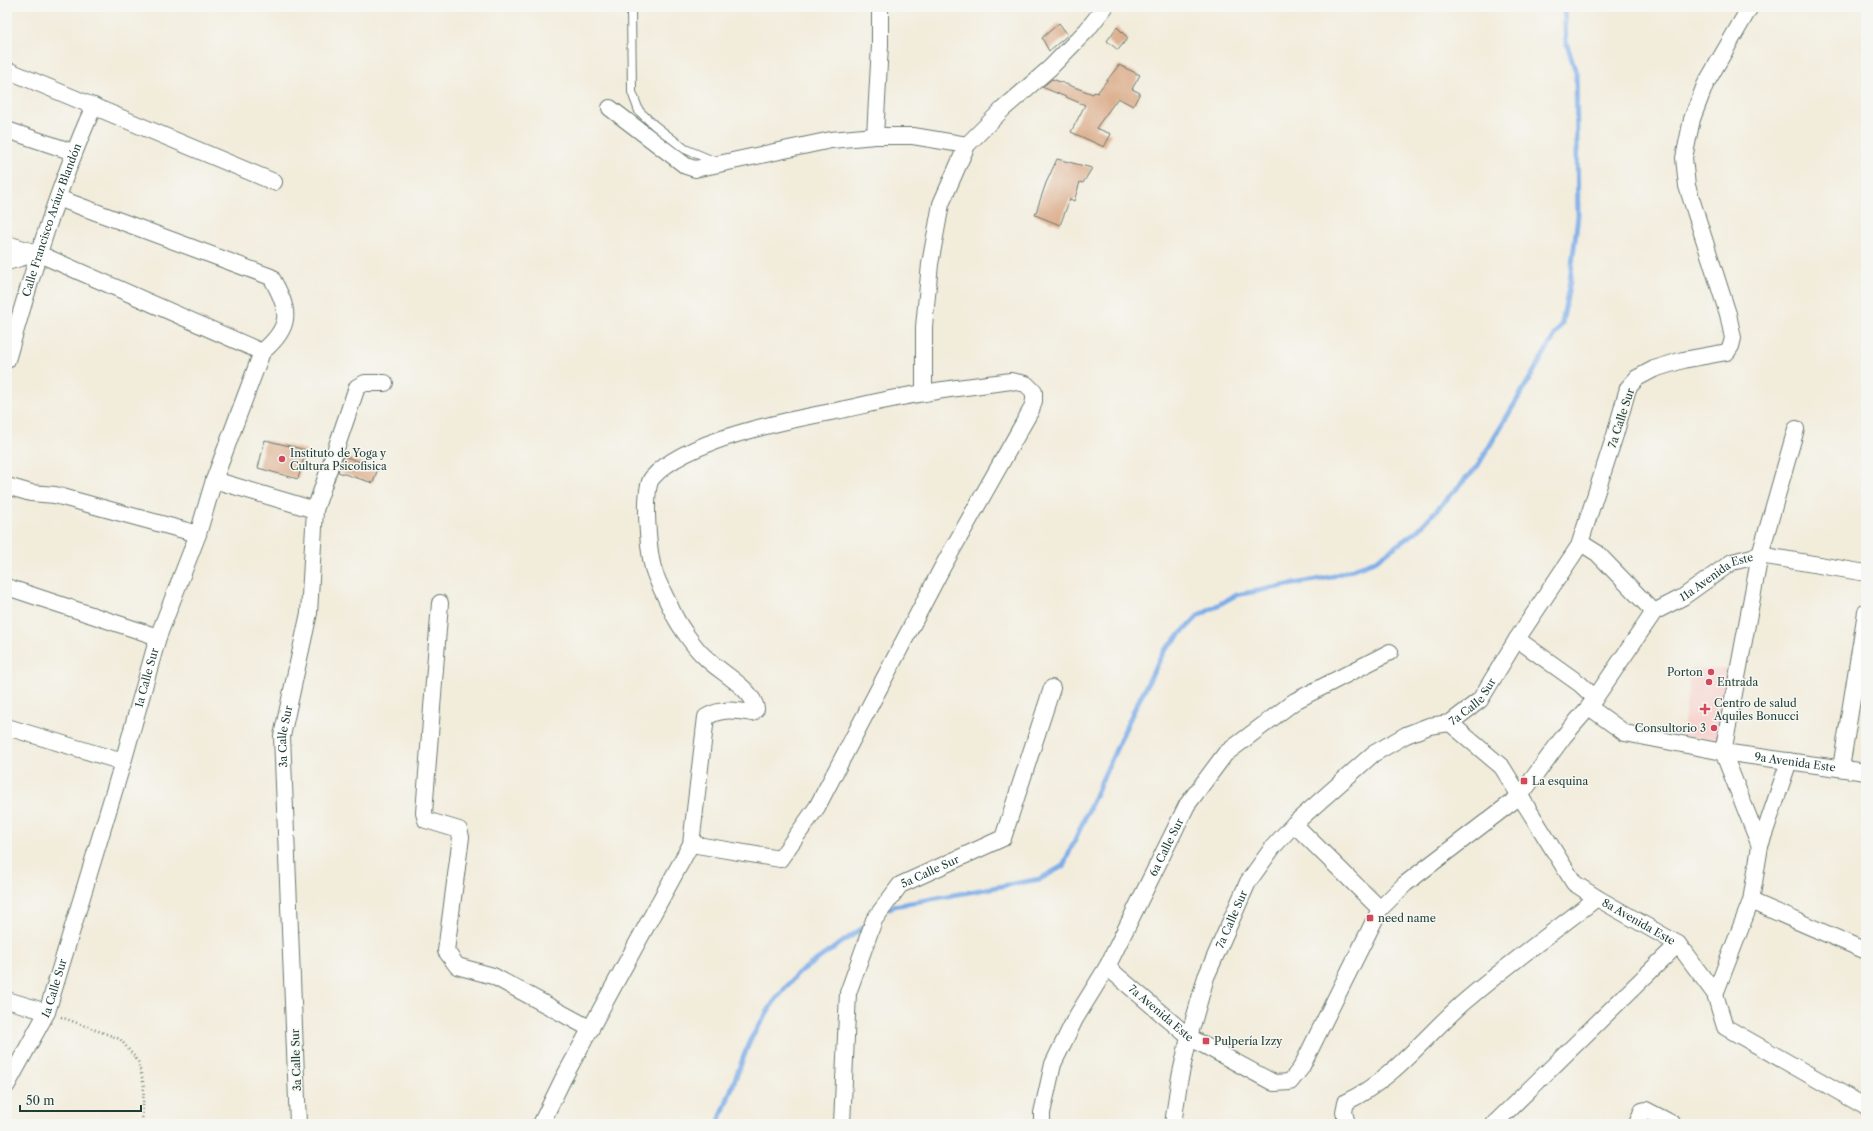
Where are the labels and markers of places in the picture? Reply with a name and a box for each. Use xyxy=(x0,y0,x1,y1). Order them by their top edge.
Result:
place label: Instituto de Yoga y Cultura Psicofisica xyxy=(290,446,387,473)
marker: Instituto de Yoga y Cultura Psicofisica xyxy=(277,454,287,464)
place label: Porton xyxy=(1667,665,1703,679)
marker: Porton xyxy=(1706,667,1716,677)
place label: Entrada xyxy=(1717,675,1758,689)
marker: Entrada xyxy=(1704,677,1714,687)
place label: Centro de salud Aquiles Bonucci xyxy=(1713,696,1800,723)
marker: Centro de salud Aquiles Bonucci xyxy=(1699,703,1711,715)
place label: Consultorio 3 xyxy=(1635,721,1706,735)
marker: Consultorio 3 xyxy=(1709,723,1719,733)
place label: La esquina xyxy=(1532,774,1588,788)
marker: La esquina xyxy=(1519,776,1529,786)
place label: need name xyxy=(1378,911,1436,925)
marker: need name xyxy=(1365,913,1375,923)
place label: Pulpería Izzy xyxy=(1214,1034,1283,1048)
marker: Pulpería Izzy xyxy=(1201,1036,1211,1046)

